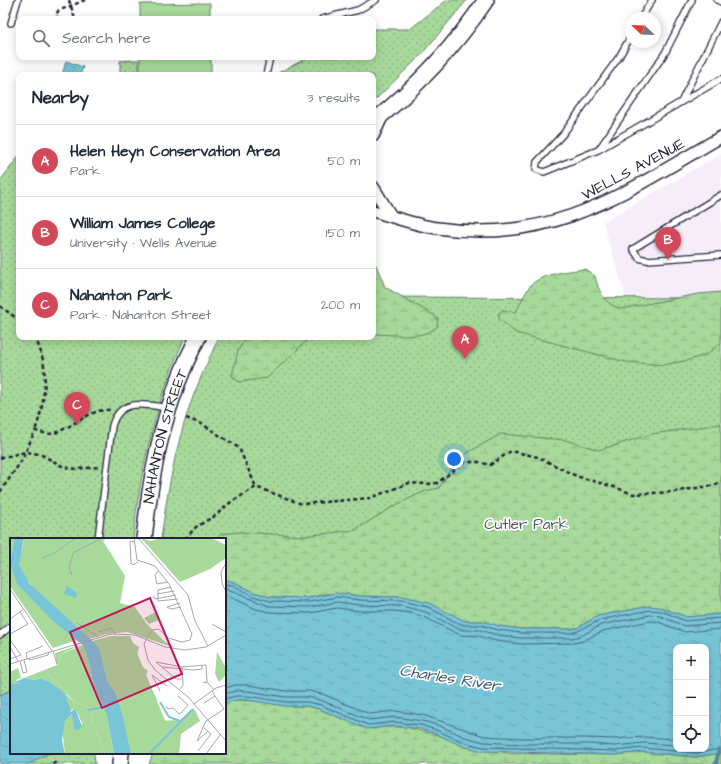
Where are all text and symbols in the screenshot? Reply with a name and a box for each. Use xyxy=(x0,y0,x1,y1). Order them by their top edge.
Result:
north arrow xyxy=(625,12,661,48)
search box xyxy=(16,16,376,60)
icon: search xyxy=(30,27,52,49)
text: Search here xyxy=(62,28,151,49)
text: Nearby xyxy=(32,86,89,110)
text: 3 results xyxy=(307,89,360,107)
street label: WELLS AVENUE xyxy=(578,133,689,205)
text: Helen Heyn Conservation Area xyxy=(70,141,280,162)
text: A xyxy=(41,152,49,170)
text: 50 m xyxy=(327,152,360,170)
text: Park xyxy=(70,162,100,180)
text: William James College xyxy=(70,213,215,234)
text: B xyxy=(40,224,50,242)
text: 150 m xyxy=(326,224,360,242)
pin: B xyxy=(655,227,681,260)
text: University · Wells Avenue xyxy=(70,234,217,252)
text: Nahanton Park xyxy=(70,285,172,306)
text: C xyxy=(40,296,50,314)
text: 200 m xyxy=(321,296,360,314)
text: Park · Nahanton Street xyxy=(70,306,211,324)
pin: A xyxy=(452,326,478,359)
street label: NAHANTON STREET xyxy=(138,365,193,505)
pin: C xyxy=(64,392,90,425)
your location xyxy=(444,449,464,469)
park label: Cutler Park xyxy=(484,514,568,535)
inset map xyxy=(10,538,226,754)
map controls xyxy=(673,644,709,752)
button: + xyxy=(673,644,709,680)
water label: Charles River xyxy=(398,659,504,697)
button: − xyxy=(673,680,709,716)
button: locate xyxy=(673,716,709,752)

